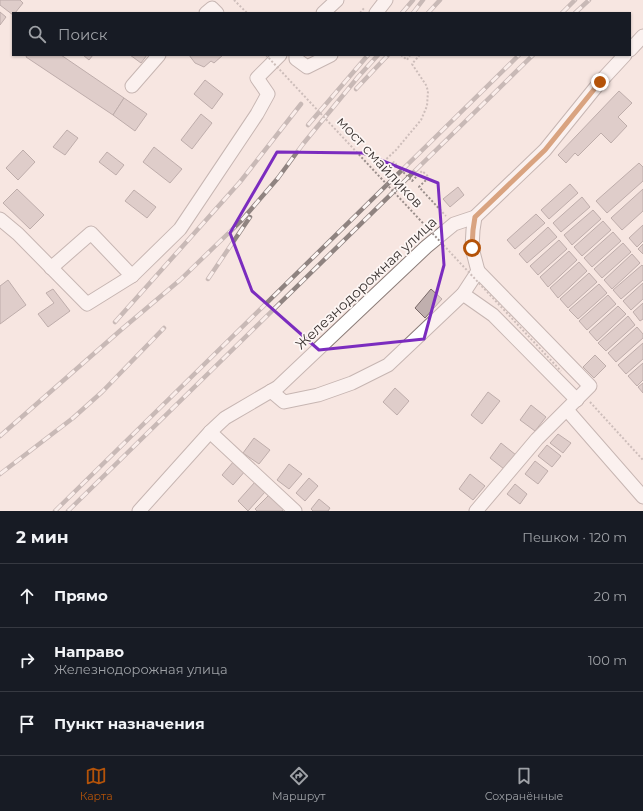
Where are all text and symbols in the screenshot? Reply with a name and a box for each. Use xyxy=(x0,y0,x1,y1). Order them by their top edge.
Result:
search box xyxy=(12,12,631,56)
icon: search xyxy=(26,23,48,45)
text: Поиск xyxy=(58,25,107,44)
route end xyxy=(591,73,609,91)
street label: мост смайликов xyxy=(333,113,427,211)
street label: Железнодорожная улица xyxy=(292,213,440,353)
route start xyxy=(463,239,481,257)
text: 2 мин xyxy=(16,527,69,547)
text: Пешком · 120 m xyxy=(522,529,627,545)
icon: ahead xyxy=(16,585,38,607)
text: Прямо xyxy=(54,586,108,605)
text: 20 m xyxy=(594,588,627,604)
text: Направо xyxy=(54,642,124,661)
icon: right xyxy=(16,649,38,671)
text: 100 m xyxy=(588,652,627,668)
text: Железнодорожная улица xyxy=(54,661,228,677)
icon: arrive xyxy=(16,713,38,735)
text: Пункт назначения xyxy=(54,714,205,733)
tab: Карта xyxy=(80,765,113,803)
tab: Маршрут xyxy=(272,765,325,803)
tab: Сохранённые xyxy=(485,765,563,803)

